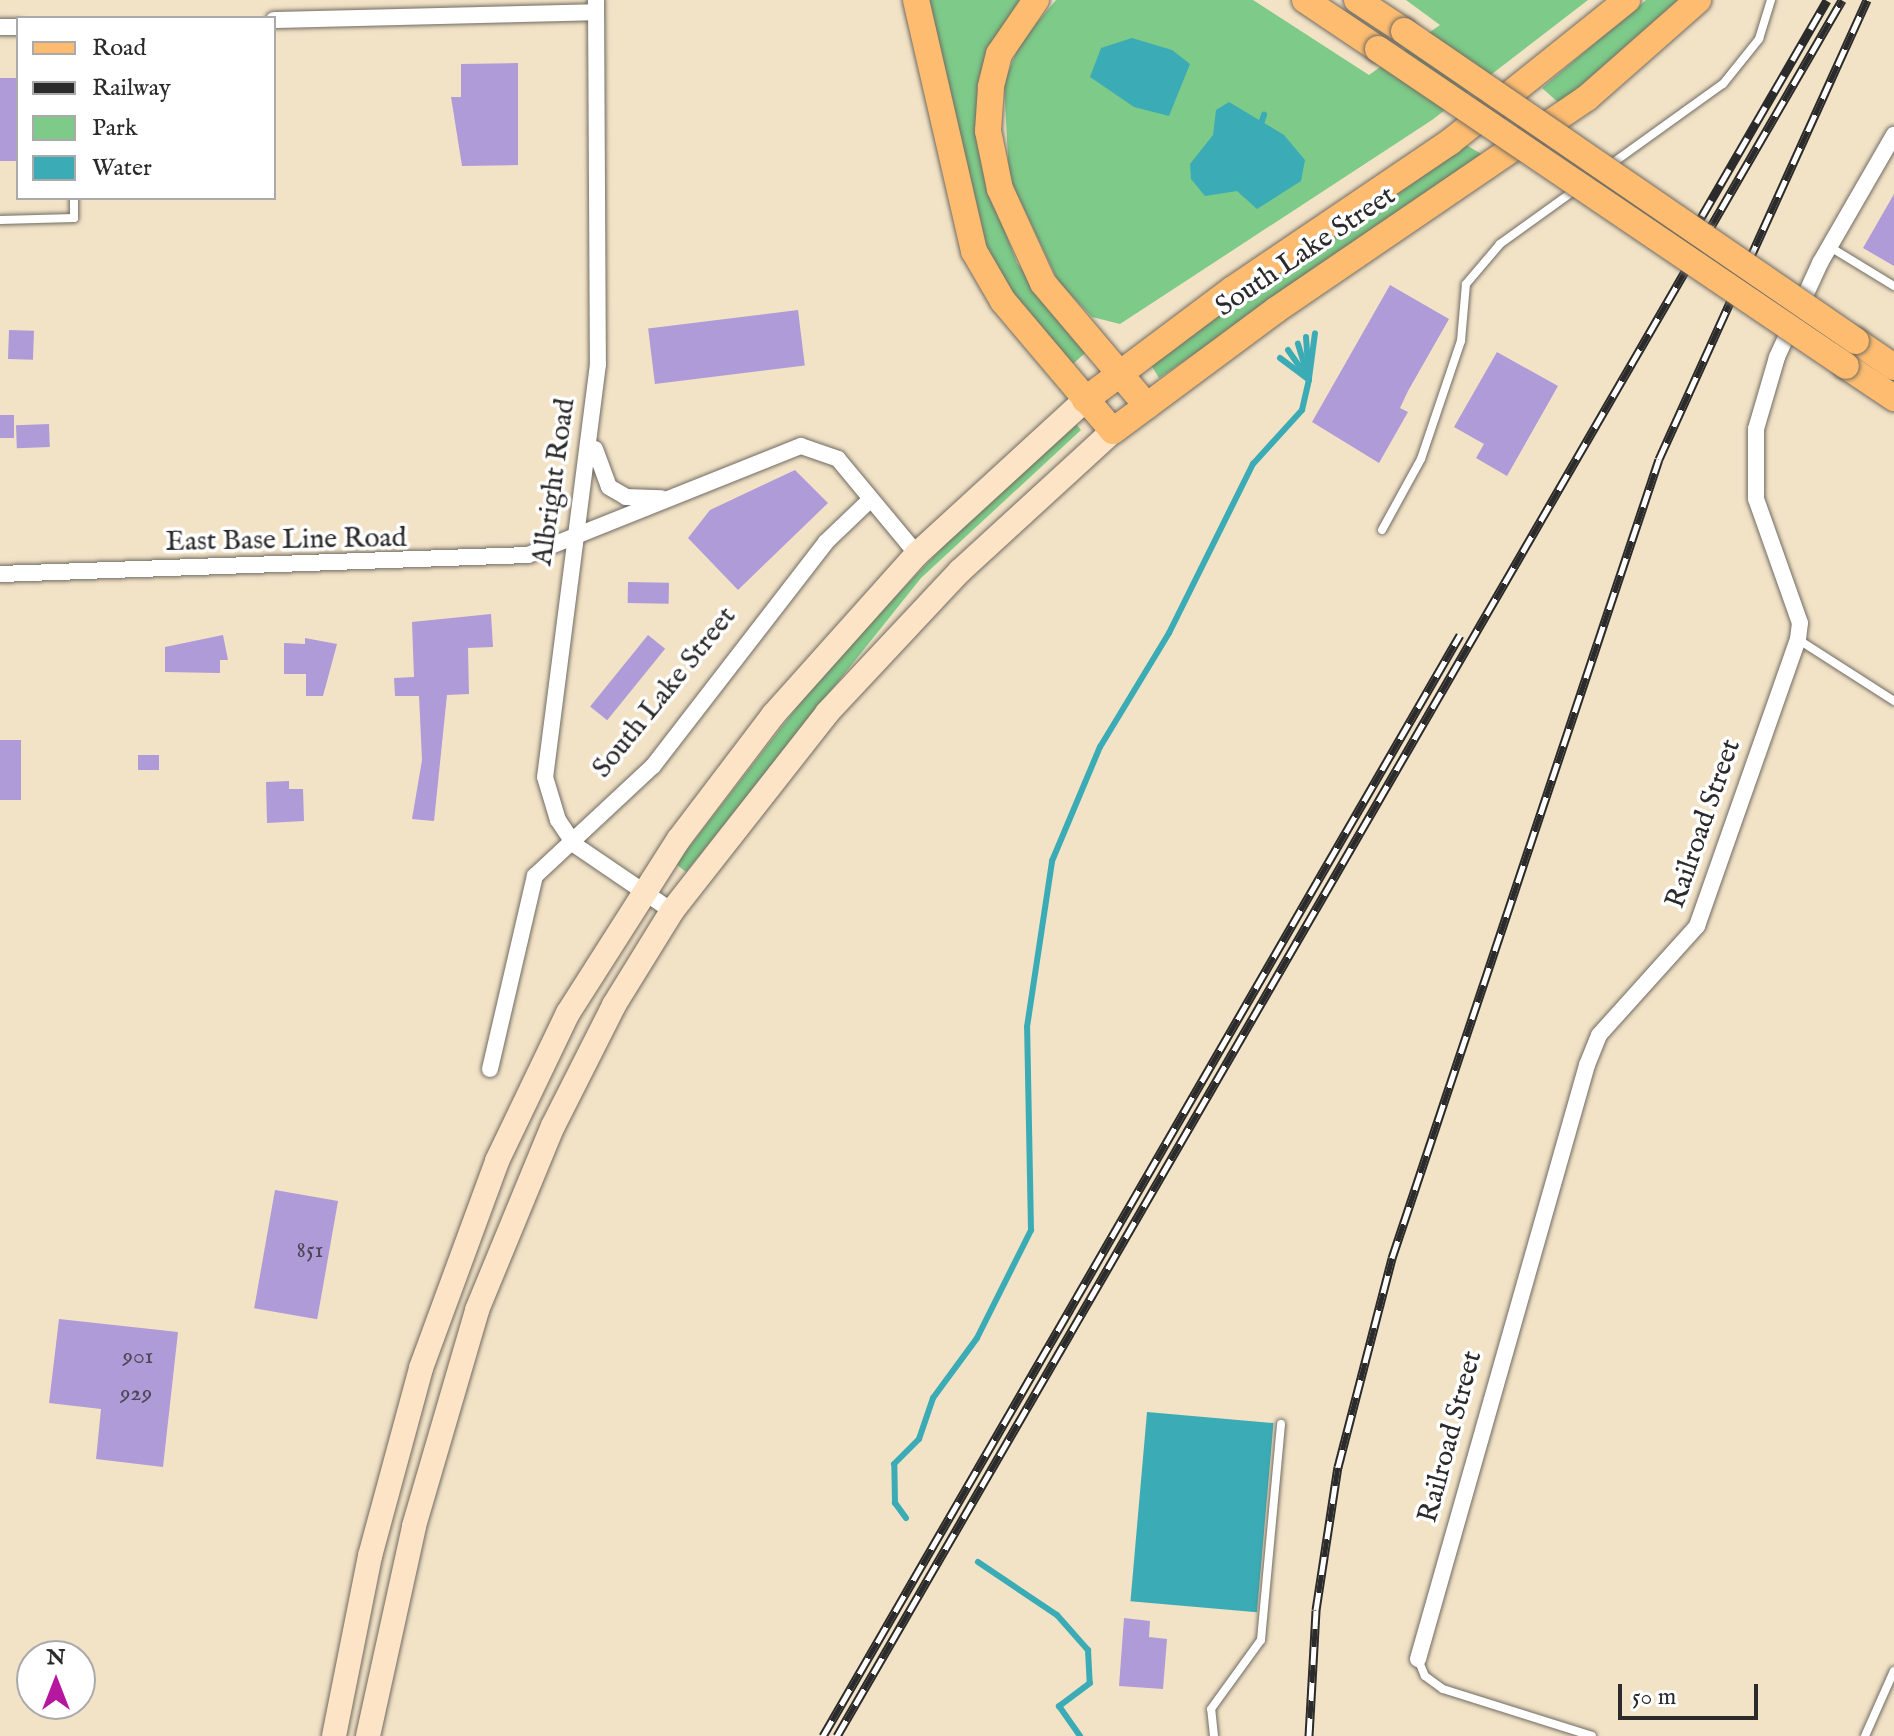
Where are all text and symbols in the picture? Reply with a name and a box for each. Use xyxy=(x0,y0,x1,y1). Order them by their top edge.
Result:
legend xyxy=(16,16,276,200)
text: Road xyxy=(92,33,146,64)
text: Railway xyxy=(92,73,171,104)
text: Park xyxy=(92,113,138,144)
text: Water xyxy=(92,153,152,184)
street label: South Lake Street xyxy=(1210,179,1402,325)
street label: Albright Road xyxy=(527,396,583,568)
street label: East Base Line Road xyxy=(165,522,407,560)
street label: South Lake Street xyxy=(586,601,744,785)
street label: Railroad Street xyxy=(1659,735,1749,913)
house number: 851 xyxy=(296,1237,324,1265)
house number: 901 xyxy=(122,1343,154,1371)
street label: Railroad Street xyxy=(1412,1347,1490,1527)
house number: 929 xyxy=(120,1380,152,1408)
north arrow xyxy=(16,1640,96,1720)
text: N xyxy=(46,1644,66,1672)
scale bar xyxy=(1622,1668,1762,1718)
text: 50 m xyxy=(1632,1682,1676,1713)

